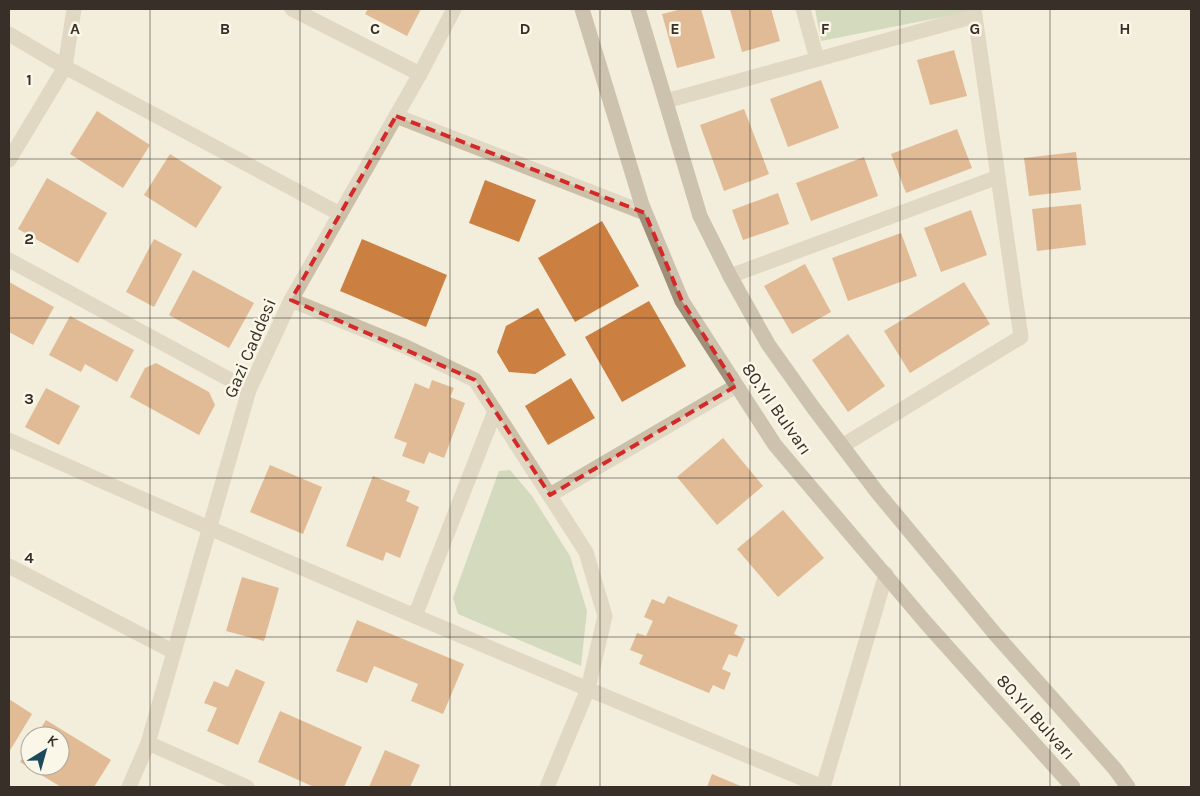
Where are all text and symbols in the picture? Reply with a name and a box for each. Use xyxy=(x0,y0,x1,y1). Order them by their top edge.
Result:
text: A xyxy=(70,19,80,38)
text: B xyxy=(220,19,230,38)
text: C xyxy=(370,19,380,38)
text: D xyxy=(520,19,531,38)
text: E xyxy=(670,19,680,38)
text: F xyxy=(821,19,830,38)
text: G xyxy=(970,19,980,38)
text: H xyxy=(1119,19,1131,38)
text: 1 xyxy=(26,70,32,89)
text: 2 xyxy=(24,229,34,248)
street label: Gazi Caddesi xyxy=(219,295,281,401)
street label: 80.Yıl Bulvarı xyxy=(737,359,817,459)
text: 3 xyxy=(24,389,34,408)
text: 4 xyxy=(24,548,34,567)
street label: 80.Yıl Bulvarı xyxy=(992,670,1080,764)
north arrow xyxy=(20,726,70,776)
text: K xyxy=(44,731,62,751)

